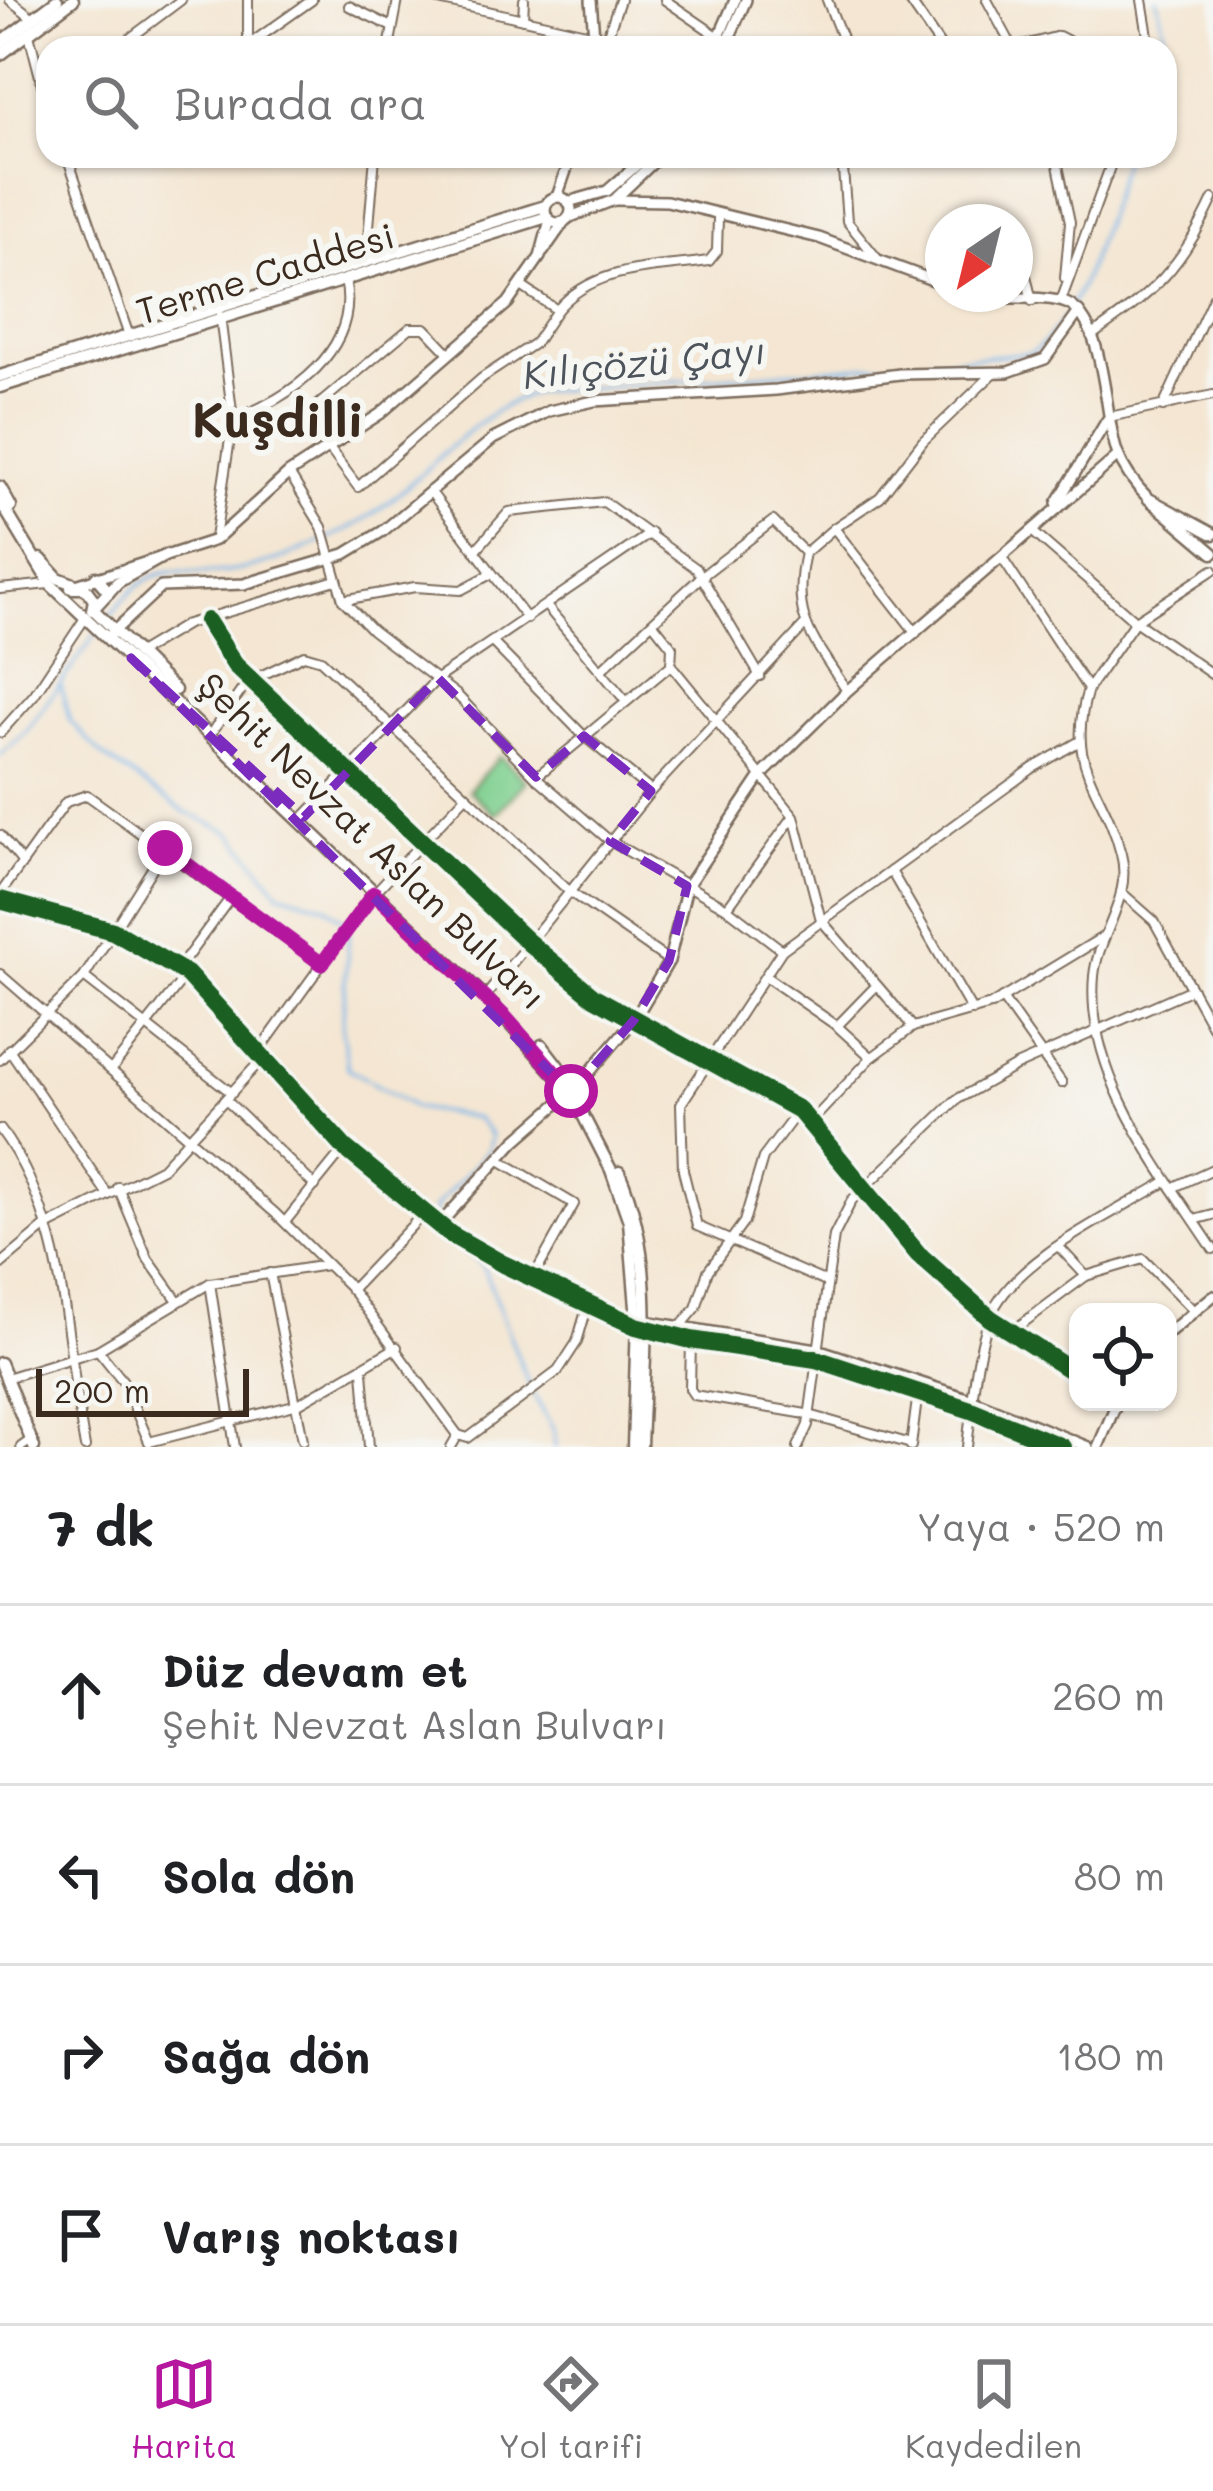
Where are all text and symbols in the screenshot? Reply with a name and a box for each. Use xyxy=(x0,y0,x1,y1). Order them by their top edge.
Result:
search box xyxy=(36,36,1177,168)
icon: search xyxy=(78,69,144,135)
text: Burada ara xyxy=(174,73,427,131)
north arrow xyxy=(925,204,1033,312)
street label: Terme Caddesi xyxy=(130,210,400,334)
water label: Kılıçözü Çayı xyxy=(520,323,768,399)
district label: Kuşdilli xyxy=(192,387,364,450)
street label: Şehit Nevzat Aslan Bulvarı xyxy=(189,661,557,1019)
route end xyxy=(138,821,192,875)
route start xyxy=(544,1064,598,1118)
map controls xyxy=(1069,1303,1177,1411)
button: locate xyxy=(1069,1303,1177,1411)
scale bar xyxy=(36,1363,249,1416)
text: 200 m xyxy=(54,1368,150,1411)
text: 7 dk xyxy=(48,1492,155,1559)
text: Yaya · 520 m xyxy=(916,1500,1165,1551)
text: Düz devam et xyxy=(162,1640,468,1698)
icon: ahead xyxy=(48,1662,114,1728)
text: 260 m xyxy=(1052,1669,1165,1720)
text: Şehit Nevzat Aslan Bulvarı xyxy=(162,1698,667,1749)
icon: left xyxy=(48,1842,114,1908)
text: Sola dön xyxy=(162,1846,355,1904)
text: 80 m xyxy=(1074,1849,1165,1900)
icon: right xyxy=(48,2022,114,2088)
text: Sağa dön xyxy=(162,2026,370,2084)
text: 180 m xyxy=(1056,2029,1165,2080)
icon: arrive xyxy=(48,2202,114,2268)
text: Varış noktası xyxy=(162,2206,461,2264)
tab: Harita xyxy=(131,2351,237,2466)
tab: Yol tarifi xyxy=(498,2351,643,2466)
tab: Kaydedilen xyxy=(905,2351,1082,2466)

